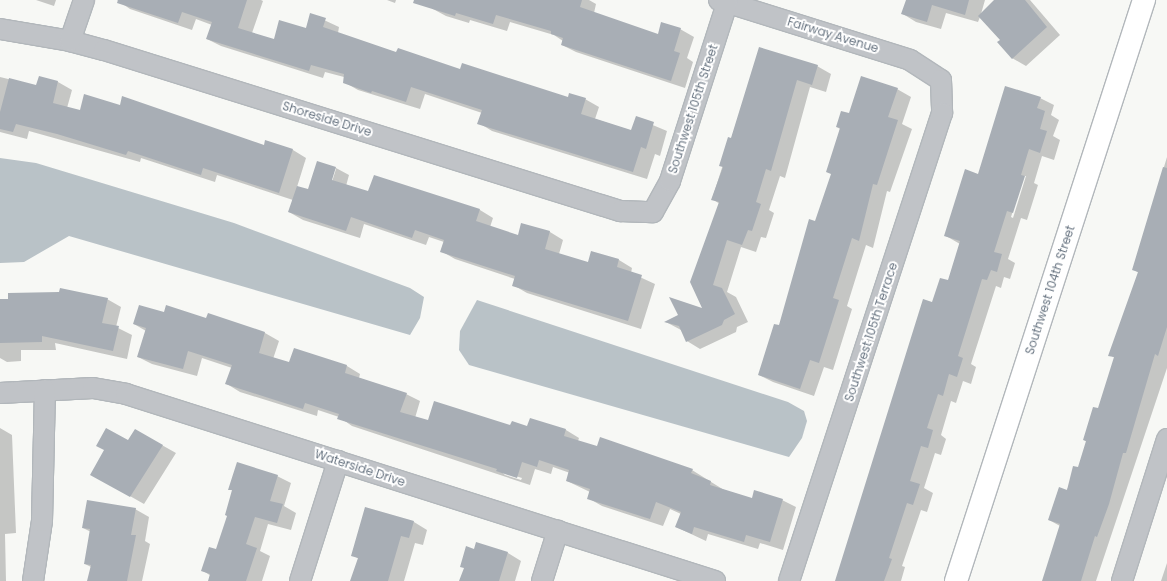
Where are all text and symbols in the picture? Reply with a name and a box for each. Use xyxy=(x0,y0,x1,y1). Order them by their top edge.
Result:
street label: Fairway Avenue xyxy=(786,14,880,56)
street label: Southwest 105th Street xyxy=(665,43,721,175)
street label: Shoreside Drive xyxy=(281,99,373,139)
street label: Southwest 104th Street xyxy=(1022,224,1078,356)
street label: Southwest 105th Terrace xyxy=(842,261,900,403)
street label: Waterside Drive xyxy=(313,447,407,489)

